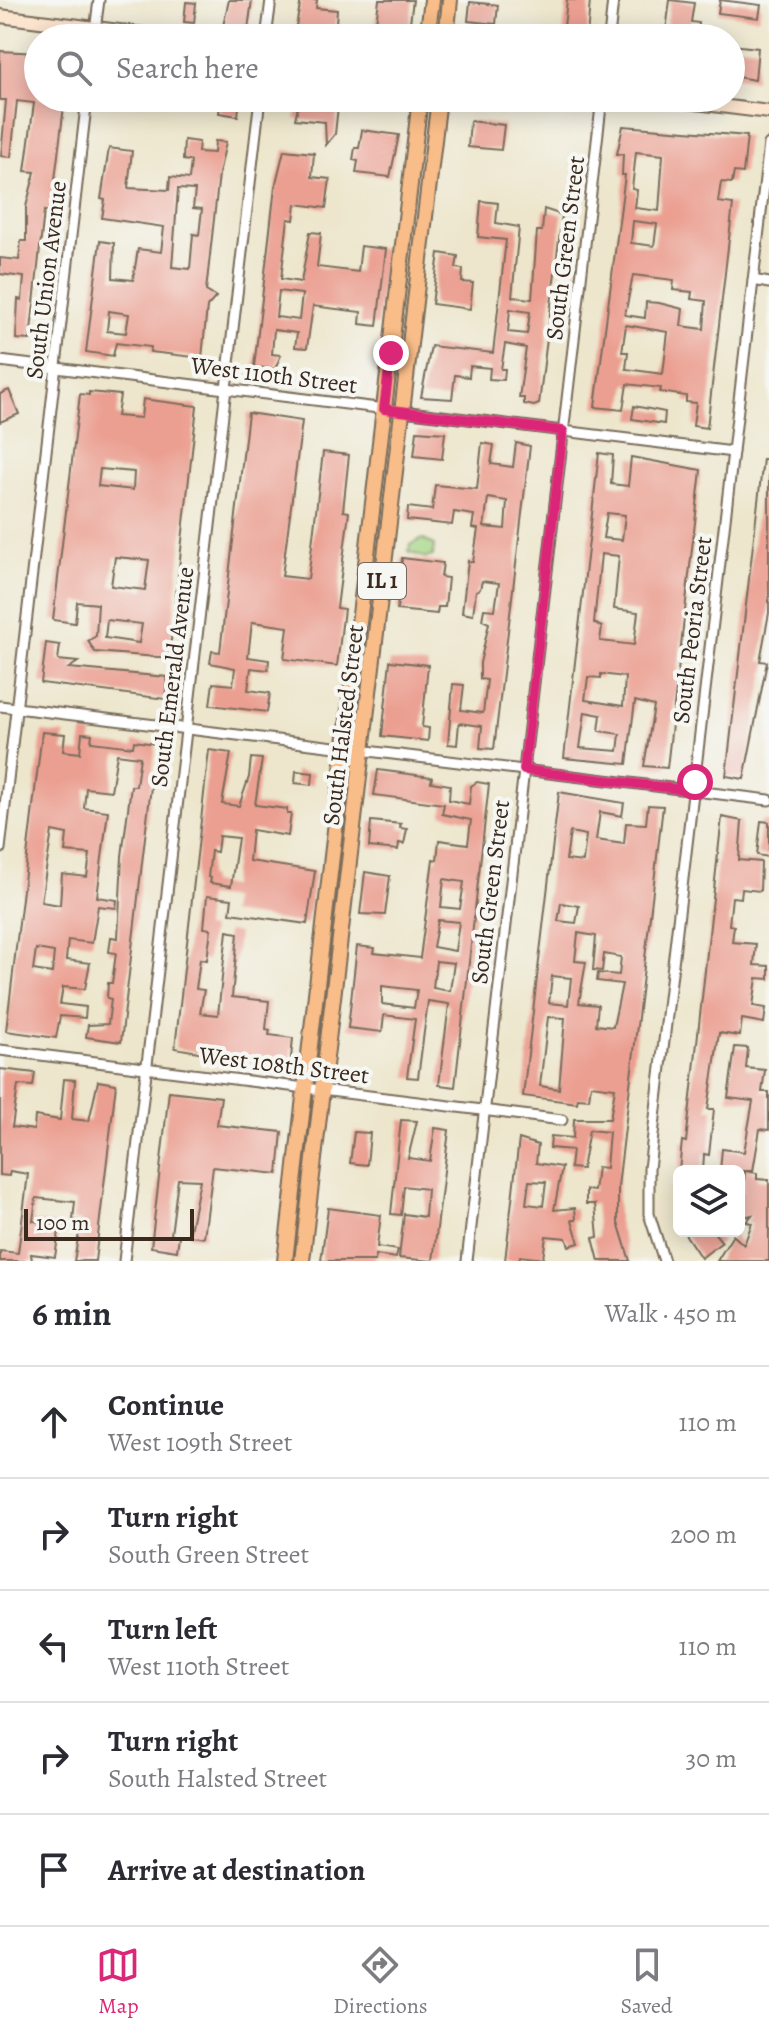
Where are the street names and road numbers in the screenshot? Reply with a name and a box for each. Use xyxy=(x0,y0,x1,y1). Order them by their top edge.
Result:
street label: South Green Street xyxy=(538,154,592,342)
street label: South Union Avenue xyxy=(18,179,74,381)
street label: West 110th Street xyxy=(188,349,359,401)
street label: South Peoria Street xyxy=(665,534,719,725)
road number: IL 1 xyxy=(358,563,406,599)
street label: South Emerald Avenue xyxy=(143,565,201,789)
street label: South Halsted Street xyxy=(315,623,371,827)
street label: South Green Street xyxy=(463,798,517,986)
street label: West 108th Street xyxy=(196,1039,371,1091)

